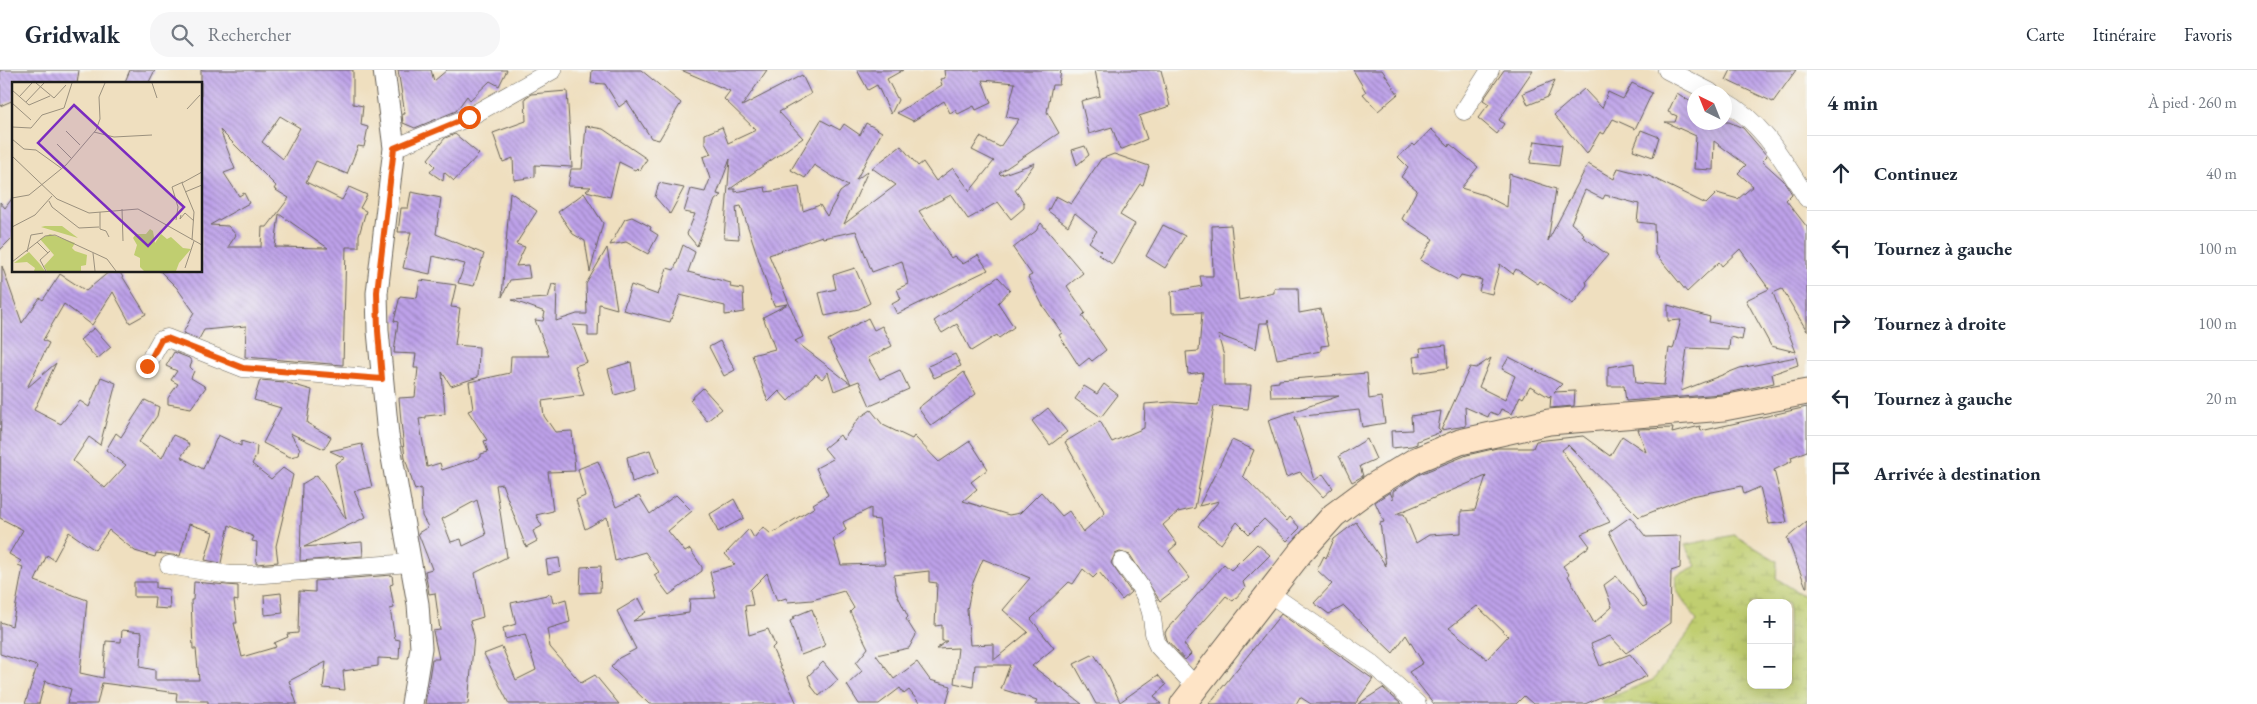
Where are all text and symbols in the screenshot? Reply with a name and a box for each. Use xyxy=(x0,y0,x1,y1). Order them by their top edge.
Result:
search box xyxy=(150,12,500,57)
text: Gridwalk xyxy=(25,19,120,50)
icon: search xyxy=(168,21,196,49)
text: Rechercher xyxy=(208,22,291,47)
text: Carte xyxy=(2026,23,2065,46)
text: Itinéraire xyxy=(2093,23,2156,46)
text: Favoris xyxy=(2184,23,2232,46)
inset map xyxy=(12,82,202,272)
north arrow xyxy=(1687,85,1732,130)
text: 4 min xyxy=(1827,89,1878,116)
text: À pied · 260 m xyxy=(2148,92,2237,113)
route start xyxy=(458,106,481,129)
icon: ahead xyxy=(1827,159,1855,187)
text: Continuez xyxy=(1874,161,1958,186)
text: 40 m xyxy=(2206,163,2237,184)
icon: left xyxy=(1827,234,1855,262)
text: Tournez à gauche xyxy=(1874,236,2012,261)
text: 100 m xyxy=(2198,238,2237,259)
icon: right xyxy=(1827,309,1855,337)
text: Tournez à droite xyxy=(1874,311,2006,336)
text: 100 m xyxy=(2198,313,2237,334)
route end xyxy=(136,355,159,378)
icon: left xyxy=(1827,384,1855,412)
text: Tournez à gauche xyxy=(1874,386,2012,411)
text: 20 m xyxy=(2206,388,2237,409)
icon: arrive xyxy=(1827,459,1855,487)
text: Arrivée à destination xyxy=(1874,461,2041,486)
map controls xyxy=(1747,599,1792,689)
button: + xyxy=(1747,599,1792,644)
button: − xyxy=(1747,644,1792,689)

